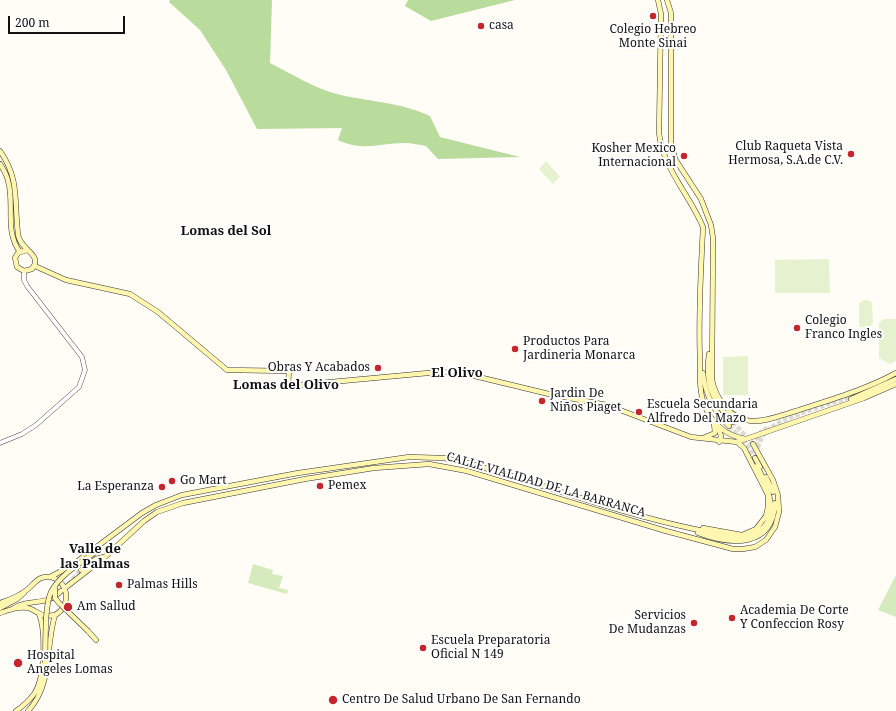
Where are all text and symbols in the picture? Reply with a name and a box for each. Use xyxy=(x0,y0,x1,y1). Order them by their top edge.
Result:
scale bar xyxy=(10,8,127,34)
marker: Colegio Hebreo Monte Sinai xyxy=(648,11,658,21)
text: 200 m xyxy=(15,14,50,31)
place label: casa xyxy=(489,19,514,33)
marker: casa xyxy=(476,21,486,31)
place label: Colegio Hebreo Monte Sinai xyxy=(609,23,697,51)
place label: Club Raqueta Vista Hermosa, S.A.de C.V. xyxy=(728,140,843,168)
place label: Kosher Mexico Internacional xyxy=(591,142,676,170)
marker: Club Raqueta Vista Hermosa, S.A.de C.V. xyxy=(846,149,856,159)
marker: Kosher Mexico Internacional xyxy=(679,151,689,161)
district label: Lomas del Sol xyxy=(181,223,271,239)
place label: Colegio Franco Ingles xyxy=(805,314,882,342)
marker: Colegio Franco Ingles xyxy=(792,323,802,333)
place label: Productos Para Jardineria Monarca xyxy=(523,335,635,363)
marker: Productos Para Jardineria Monarca xyxy=(510,344,520,354)
place label: Obras Y Acabados xyxy=(268,361,370,375)
marker: Obras Y Acabados xyxy=(373,363,383,373)
district label: El Olivo xyxy=(431,365,483,381)
district label: Lomas del Olivo xyxy=(233,377,339,393)
place label: Jardin De Niños Piaget xyxy=(550,387,621,415)
marker: Jardin De Niños Piaget xyxy=(537,396,547,406)
place label: Escuela Secundaria Alfredo Del Mazo xyxy=(647,398,758,426)
marker: Escuela Secundaria Alfredo Del Mazo xyxy=(634,407,644,417)
street label: CALLE VIALIDAD DE LA BARRANCA xyxy=(445,450,647,520)
place label: Go Mart xyxy=(180,474,226,488)
marker: Go Mart xyxy=(167,476,177,486)
place label: Pemex xyxy=(328,479,366,493)
place label: La Esperanza xyxy=(77,480,154,494)
marker: Pemex xyxy=(315,481,325,491)
marker: La Esperanza xyxy=(157,482,167,492)
district label: Valle de las Palmas xyxy=(60,541,130,572)
place label: Palmas Hills xyxy=(127,578,198,592)
marker: Palmas Hills xyxy=(114,580,124,590)
place label: Am Sallud xyxy=(77,600,136,614)
marker: Am Sallud xyxy=(62,601,74,613)
place label: Academia De Corte Y Confeccion Rosy xyxy=(740,604,849,632)
place label: Servicios De Mudanzas xyxy=(609,609,686,637)
marker: Academia De Corte Y Confeccion Rosy xyxy=(727,613,737,623)
marker: Servicios De Mudanzas xyxy=(689,618,699,628)
place label: Escuela Preparatoria Oficial N 149 xyxy=(431,634,550,662)
marker: Escuela Preparatoria Oficial N 149 xyxy=(418,643,428,653)
place label: Hospital Angeles Lomas xyxy=(27,649,113,677)
marker: Hospital Angeles Lomas xyxy=(12,657,24,669)
place label: Centro De Salud Urbano De San Fernando xyxy=(342,693,581,707)
marker: Centro De Salud Urbano De San Fernando xyxy=(327,694,339,706)

